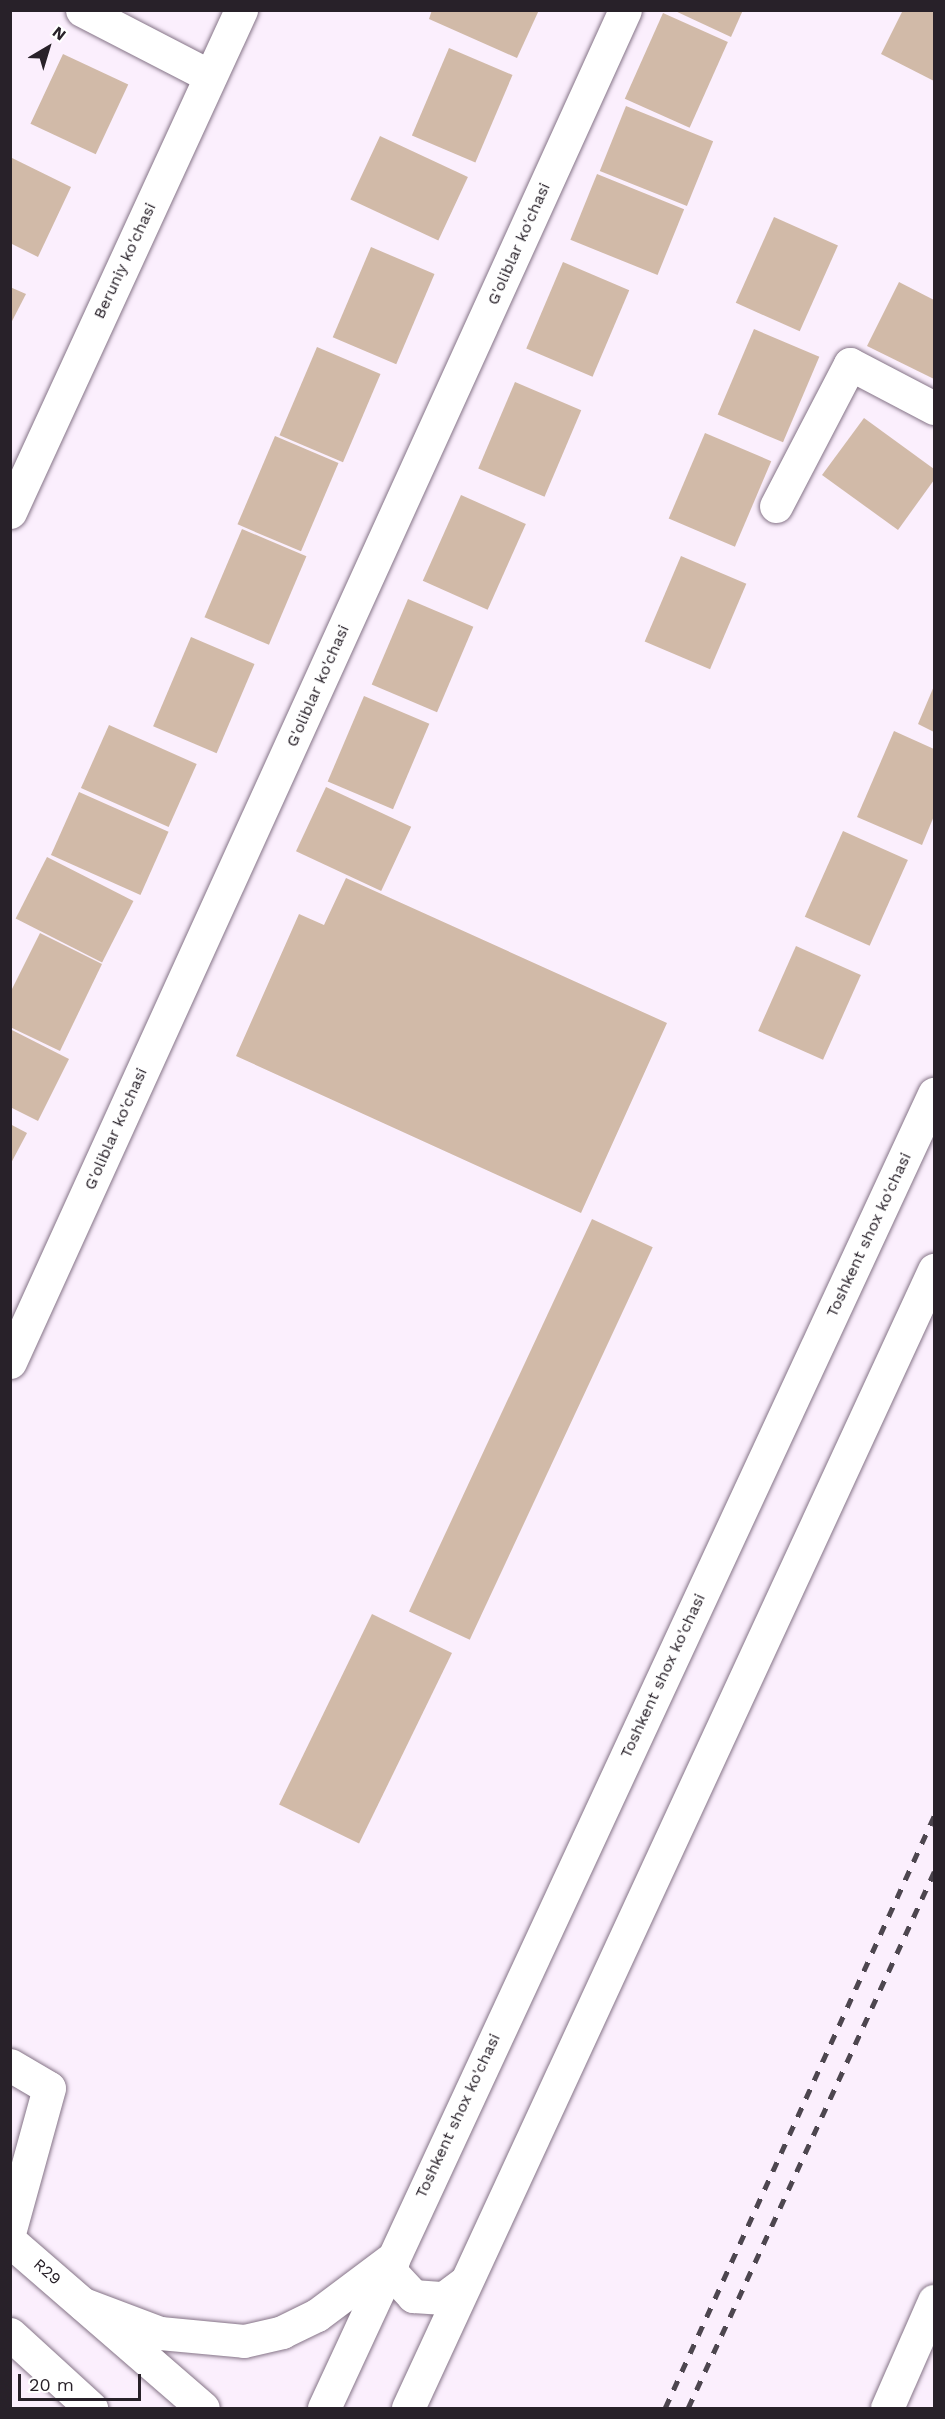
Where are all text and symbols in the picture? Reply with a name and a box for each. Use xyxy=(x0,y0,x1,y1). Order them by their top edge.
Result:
north arrow xyxy=(18,18,78,78)
text: N xyxy=(49,22,70,45)
street label: G'oliblar ko'chasi xyxy=(483,180,555,308)
street label: Beruniy ko'chasi xyxy=(90,200,160,322)
street label: G'oliblar ko'chasi xyxy=(282,622,354,750)
street label: G'oliblar ko'chasi xyxy=(80,1065,152,1193)
street label: Toshkent shox ko'chasi xyxy=(822,1150,916,1320)
street label: Toshkent shox ko'chasi xyxy=(616,1591,710,1761)
street label: Toshkent shox ko'chasi xyxy=(411,2031,505,2201)
street label: R29 xyxy=(29,2255,65,2289)
scale bar xyxy=(21,2362,144,2400)
text: 20 m xyxy=(29,2374,74,2395)

